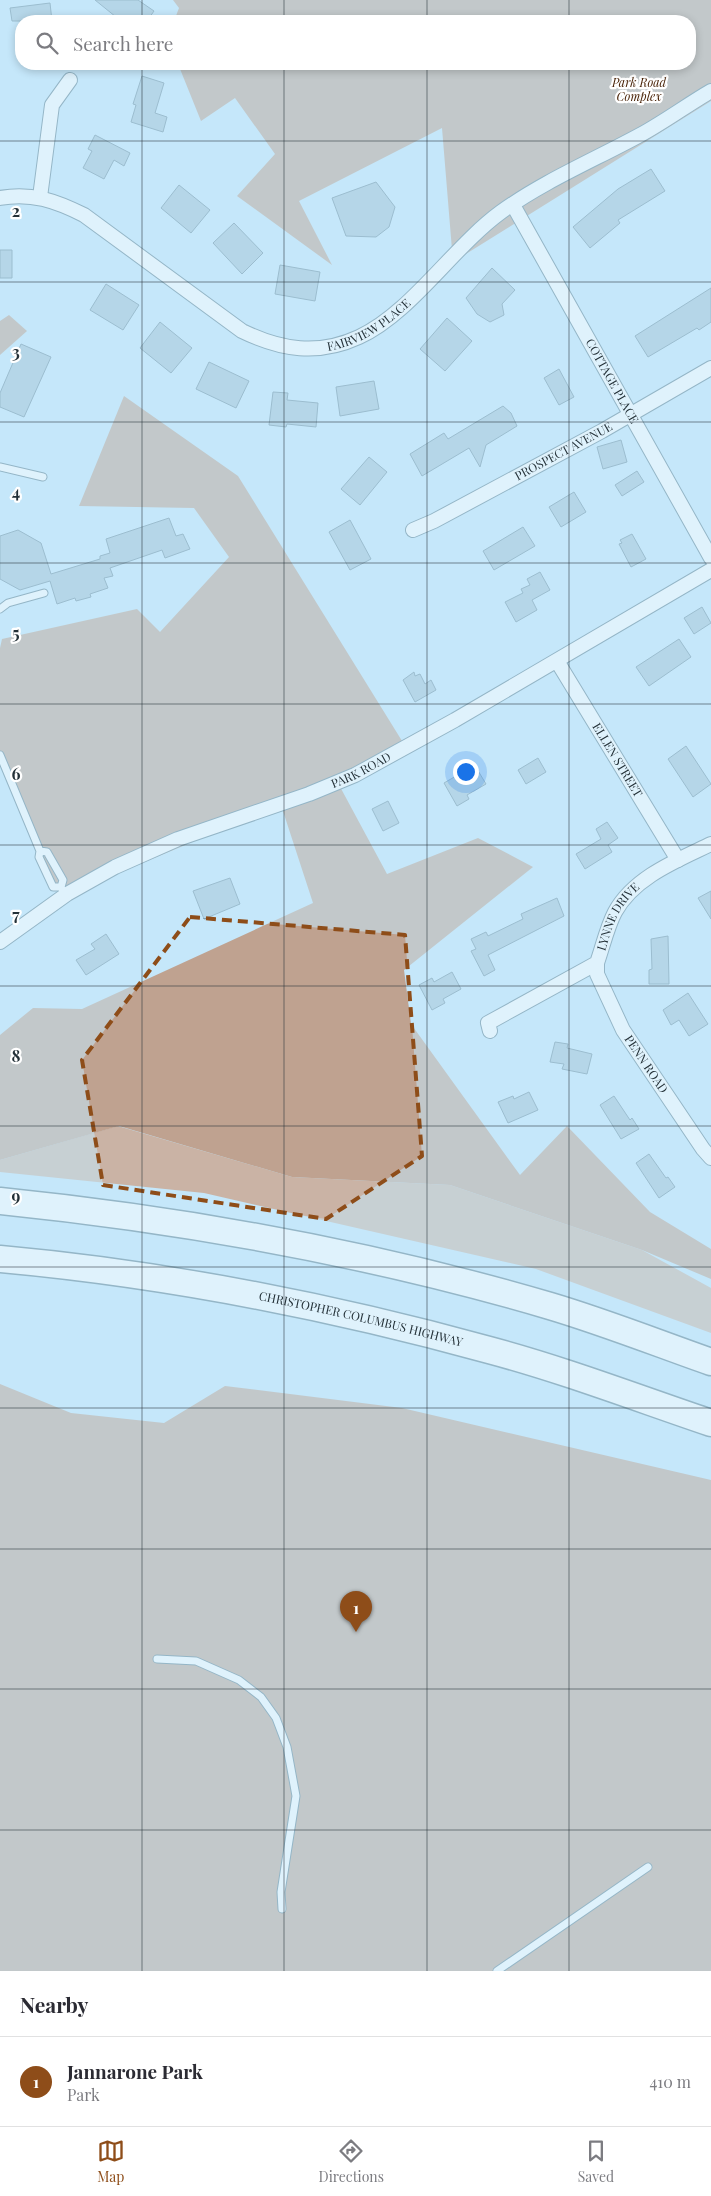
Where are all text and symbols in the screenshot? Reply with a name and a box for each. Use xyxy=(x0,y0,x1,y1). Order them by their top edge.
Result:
search box xyxy=(15,15,696,70)
icon: search xyxy=(33,29,61,57)
text: Search here xyxy=(73,30,173,56)
park label: Park Road Complex xyxy=(611,74,667,104)
text: 2 xyxy=(12,200,20,221)
street label: FAIRVIEW PLACE xyxy=(325,295,413,354)
street label: COTTAGE PLACE xyxy=(583,335,643,426)
text: 3 xyxy=(12,341,20,362)
street label: PROSPECT AVENUE xyxy=(512,418,615,483)
text: 4 xyxy=(12,481,20,502)
text: 5 xyxy=(12,622,20,643)
street label: ELLEN STREET xyxy=(589,720,647,800)
street label: PARK ROAD xyxy=(328,748,394,791)
your location xyxy=(453,759,479,785)
text: 6 xyxy=(12,763,21,784)
street label: LYNNE DRIVE xyxy=(593,878,642,952)
text: 7 xyxy=(12,904,20,925)
street label: PENN ROAD xyxy=(622,1031,672,1096)
text: 8 xyxy=(12,1045,21,1066)
text: 9 xyxy=(12,1185,21,1206)
street label: CHRISTOPHER COLUMBUS HIGHWAY xyxy=(258,1287,465,1350)
pin: 1 xyxy=(340,1591,372,1632)
text: Nearby xyxy=(20,1990,89,2018)
text: Jannarone Park xyxy=(67,2058,203,2084)
text: 1 xyxy=(33,2071,39,2092)
text: 410 m xyxy=(649,2071,691,2092)
text: Park xyxy=(67,2084,100,2105)
tab: Map xyxy=(97,2137,125,2186)
tab: Directions xyxy=(319,2137,384,2186)
tab: Saved xyxy=(578,2137,614,2186)

